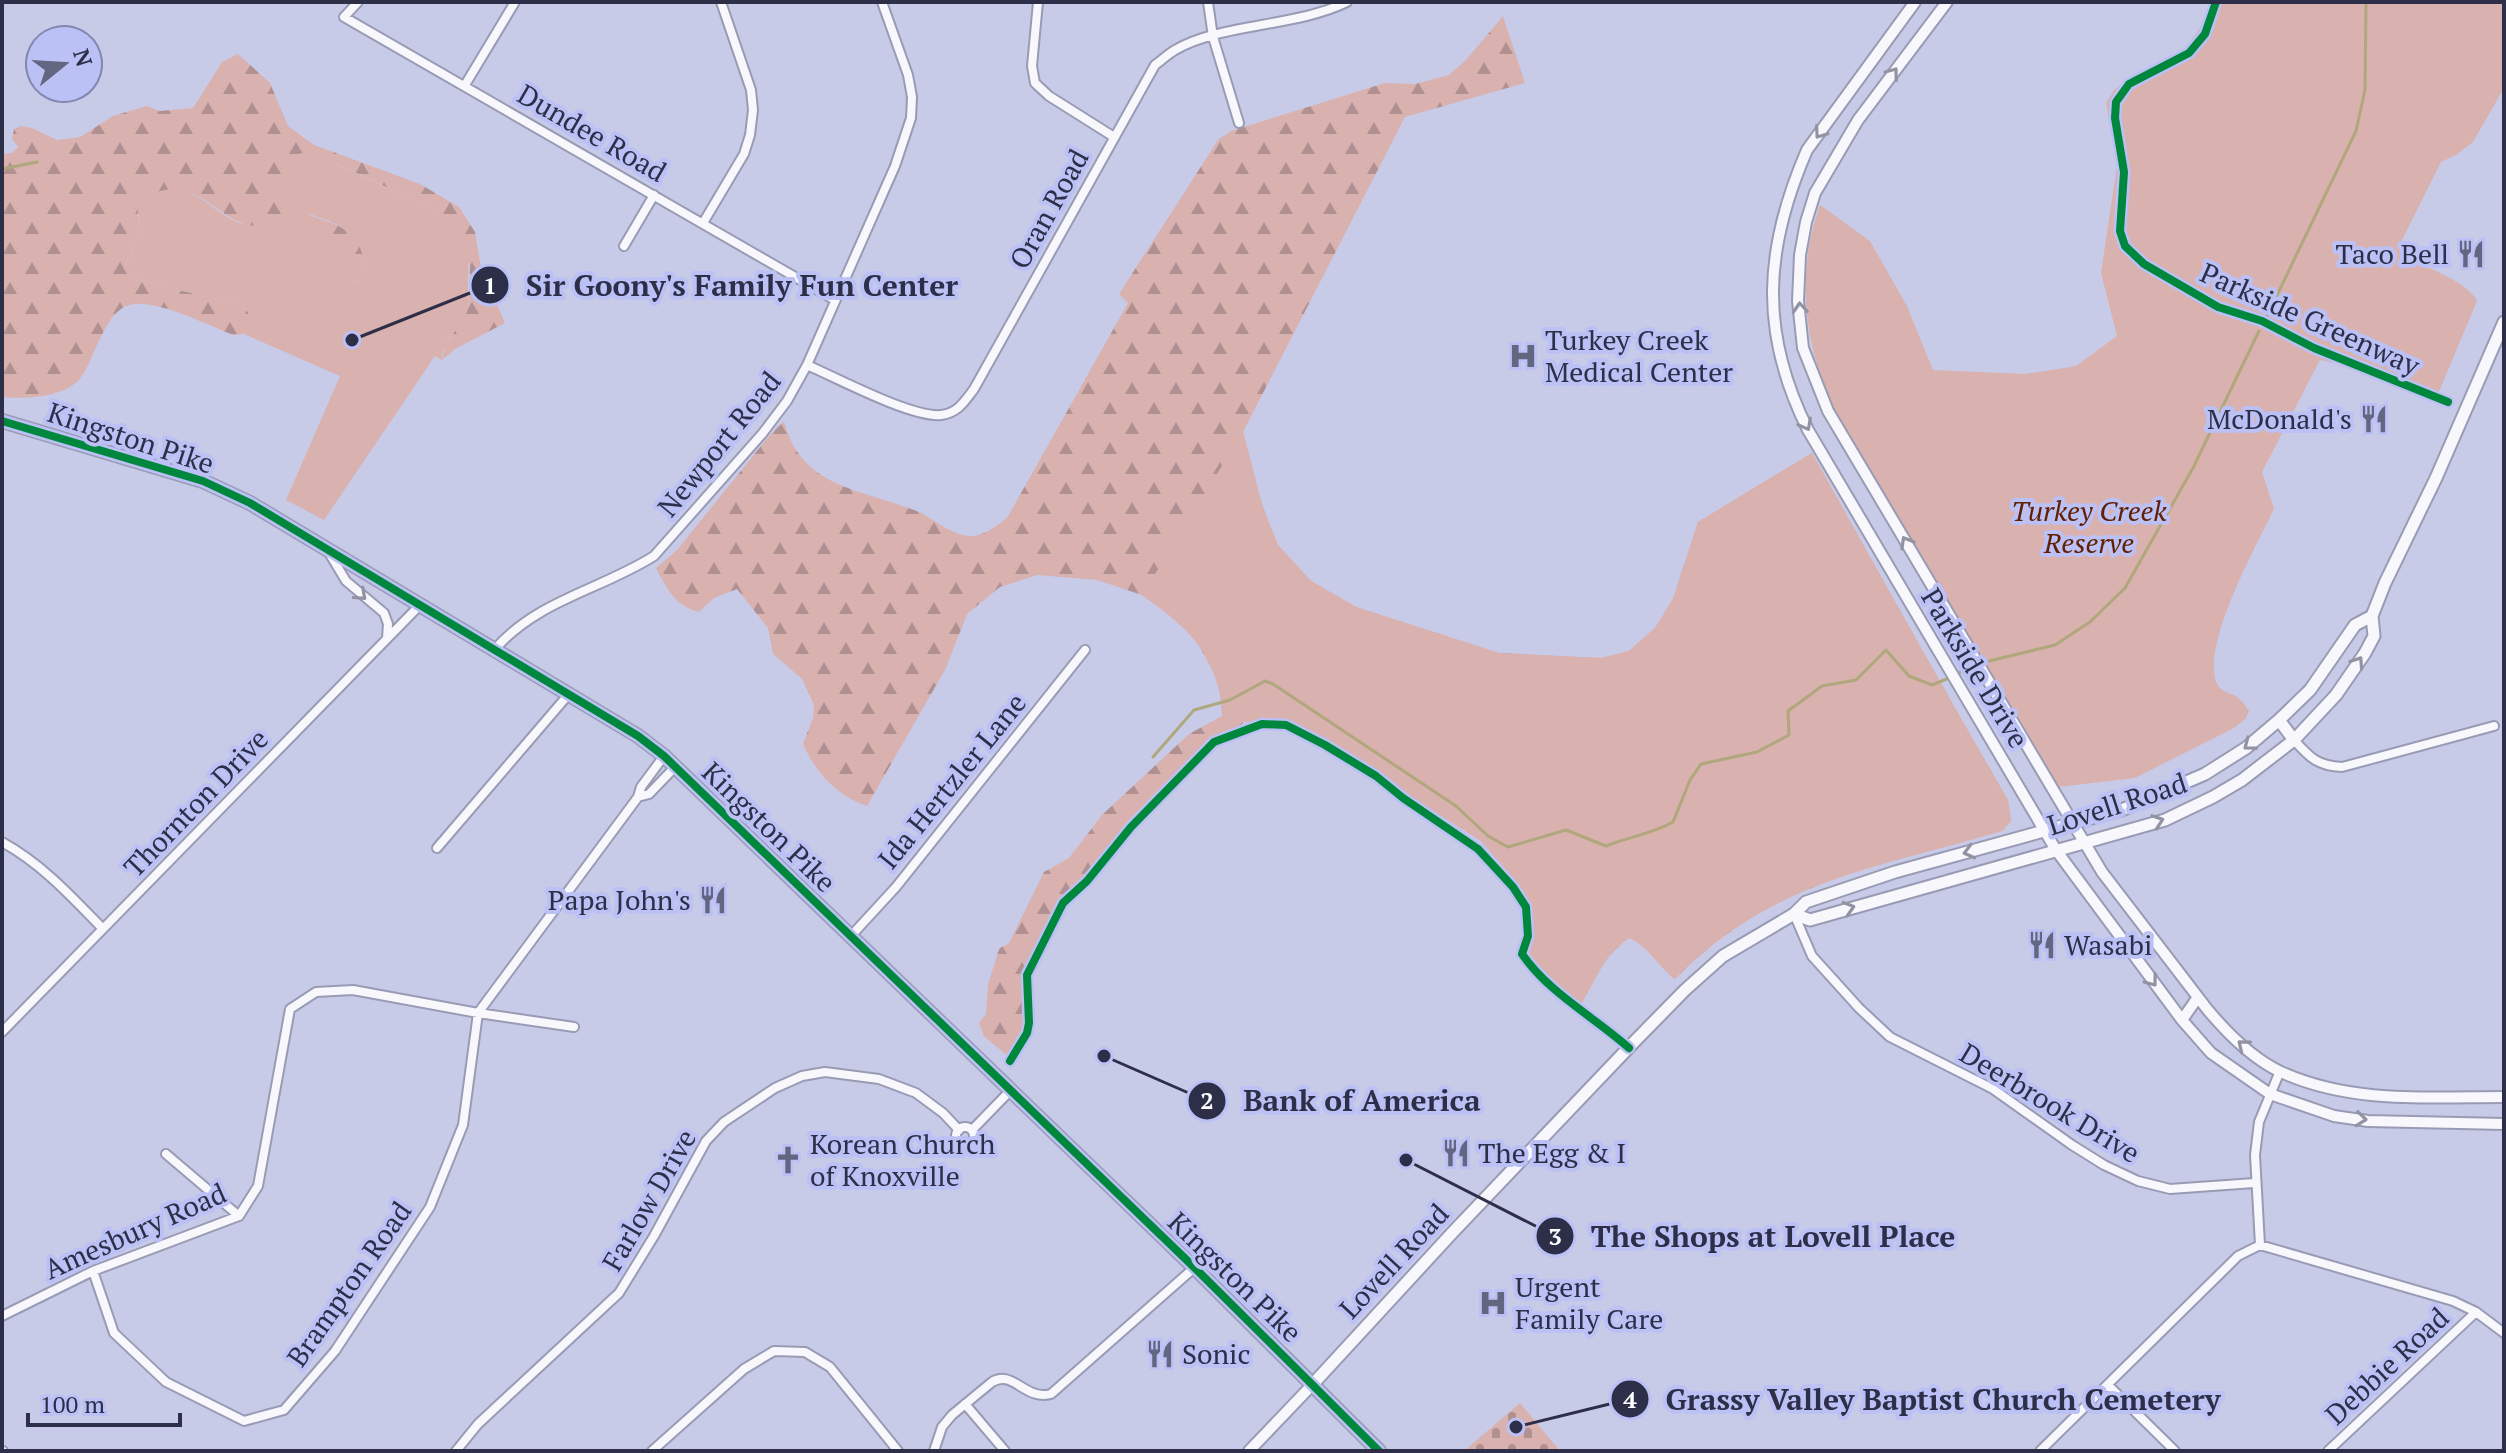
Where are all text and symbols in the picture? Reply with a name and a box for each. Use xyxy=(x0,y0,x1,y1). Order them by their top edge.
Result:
north arrow xyxy=(24,24,104,104)
text: N xyxy=(67,45,100,70)
one-way arrow xyxy=(1883,68,1897,82)
street label: Dundee Road xyxy=(511,75,673,190)
one-way arrow xyxy=(1815,124,1830,138)
street label: Oran Road xyxy=(1000,142,1097,275)
place label: Taco Bell xyxy=(2335,235,2449,272)
restaurant icon: Taco Bell xyxy=(2456,239,2486,269)
street label: Parkside Greenway xyxy=(2195,254,2427,384)
callout: Sir Goony's Family Fun Center xyxy=(470,258,974,312)
text: Sir Goony's Family Fun Center xyxy=(526,265,958,305)
text: 1 xyxy=(483,269,497,301)
one-way arrow xyxy=(1792,301,1809,314)
place label: Turkey Creek Medical Center xyxy=(1545,321,1733,390)
hospital icon: Turkey Creek Medical Center xyxy=(1508,341,1538,371)
street label: Newport Road xyxy=(649,363,789,524)
street label: Kingston Pike xyxy=(43,393,219,482)
place label: McDonald's xyxy=(2207,400,2352,437)
restaurant icon: McDonald's xyxy=(2359,404,2389,434)
one-way arrow xyxy=(1796,417,1811,432)
park label: Turkey Creek Reserve xyxy=(2011,492,2167,561)
one-way arrow xyxy=(1900,536,1916,551)
street label: Parkside Drive xyxy=(1913,581,2038,754)
one-way arrow xyxy=(352,585,366,600)
one-way arrow xyxy=(2348,657,2363,671)
street label: Ida Hertzler Lane xyxy=(869,685,1034,876)
street label: Thornton Drive xyxy=(115,720,276,885)
one-way arrow xyxy=(2243,736,2258,750)
street label: Kingston Pike xyxy=(694,753,844,900)
street label: Lovell Road xyxy=(2043,764,2191,843)
one-way arrow xyxy=(2151,815,2165,831)
one-way arrow xyxy=(1963,843,1977,860)
place label: Papa John's xyxy=(548,881,691,918)
restaurant icon: Papa John's xyxy=(698,885,728,915)
one-way arrow xyxy=(1841,901,1855,917)
place label: Wasabi xyxy=(2064,926,2152,963)
restaurant icon: Wasabi xyxy=(2027,930,2057,960)
one-way arrow xyxy=(2142,972,2157,986)
street label: Deerbrook Drive xyxy=(1953,1034,2147,1171)
one-way arrow xyxy=(2237,1040,2252,1054)
callout: Bank of America xyxy=(1187,1074,1497,1128)
text: Bank of America xyxy=(1243,1080,1481,1120)
text: 2 xyxy=(1200,1084,1214,1116)
one-way arrow xyxy=(2355,1111,2368,1128)
street label: Farlow Drive xyxy=(593,1122,704,1277)
place label: Korean Church of Knoxville xyxy=(810,1125,995,1194)
place label: The Egg & I xyxy=(1478,1134,1626,1171)
restaurant icon: The Egg & I xyxy=(1441,1138,1471,1168)
church icon: Korean Church of Knoxville xyxy=(773,1145,803,1175)
street label: Amesbury Road xyxy=(38,1174,232,1287)
street label: Brampton Road xyxy=(278,1194,419,1374)
street label: Lovell Road xyxy=(1331,1195,1456,1326)
street label: Kingston Pike xyxy=(1160,1203,1310,1350)
callout: The Shops at Lovell Place xyxy=(1535,1209,1972,1263)
text: The Shops at Lovell Place xyxy=(1591,1216,1955,1256)
text: 3 xyxy=(1548,1220,1562,1252)
place label: Urgent Family Care xyxy=(1515,1268,1663,1337)
hospital icon: Urgent Family Care xyxy=(1478,1288,1508,1318)
street label: Debbie Road xyxy=(2317,1299,2456,1432)
place label: Sonic xyxy=(1182,1335,1251,1372)
restaurant icon: Sonic xyxy=(1145,1339,1175,1369)
callout: Grassy Valley Baptist Church Cemetery xyxy=(1610,1372,2237,1426)
scale bar xyxy=(28,1377,180,1427)
text: Grassy Valley Baptist Church Cemetery xyxy=(1665,1379,2222,1419)
text: 4 xyxy=(1623,1383,1637,1415)
text: 100 m xyxy=(40,1388,105,1420)

